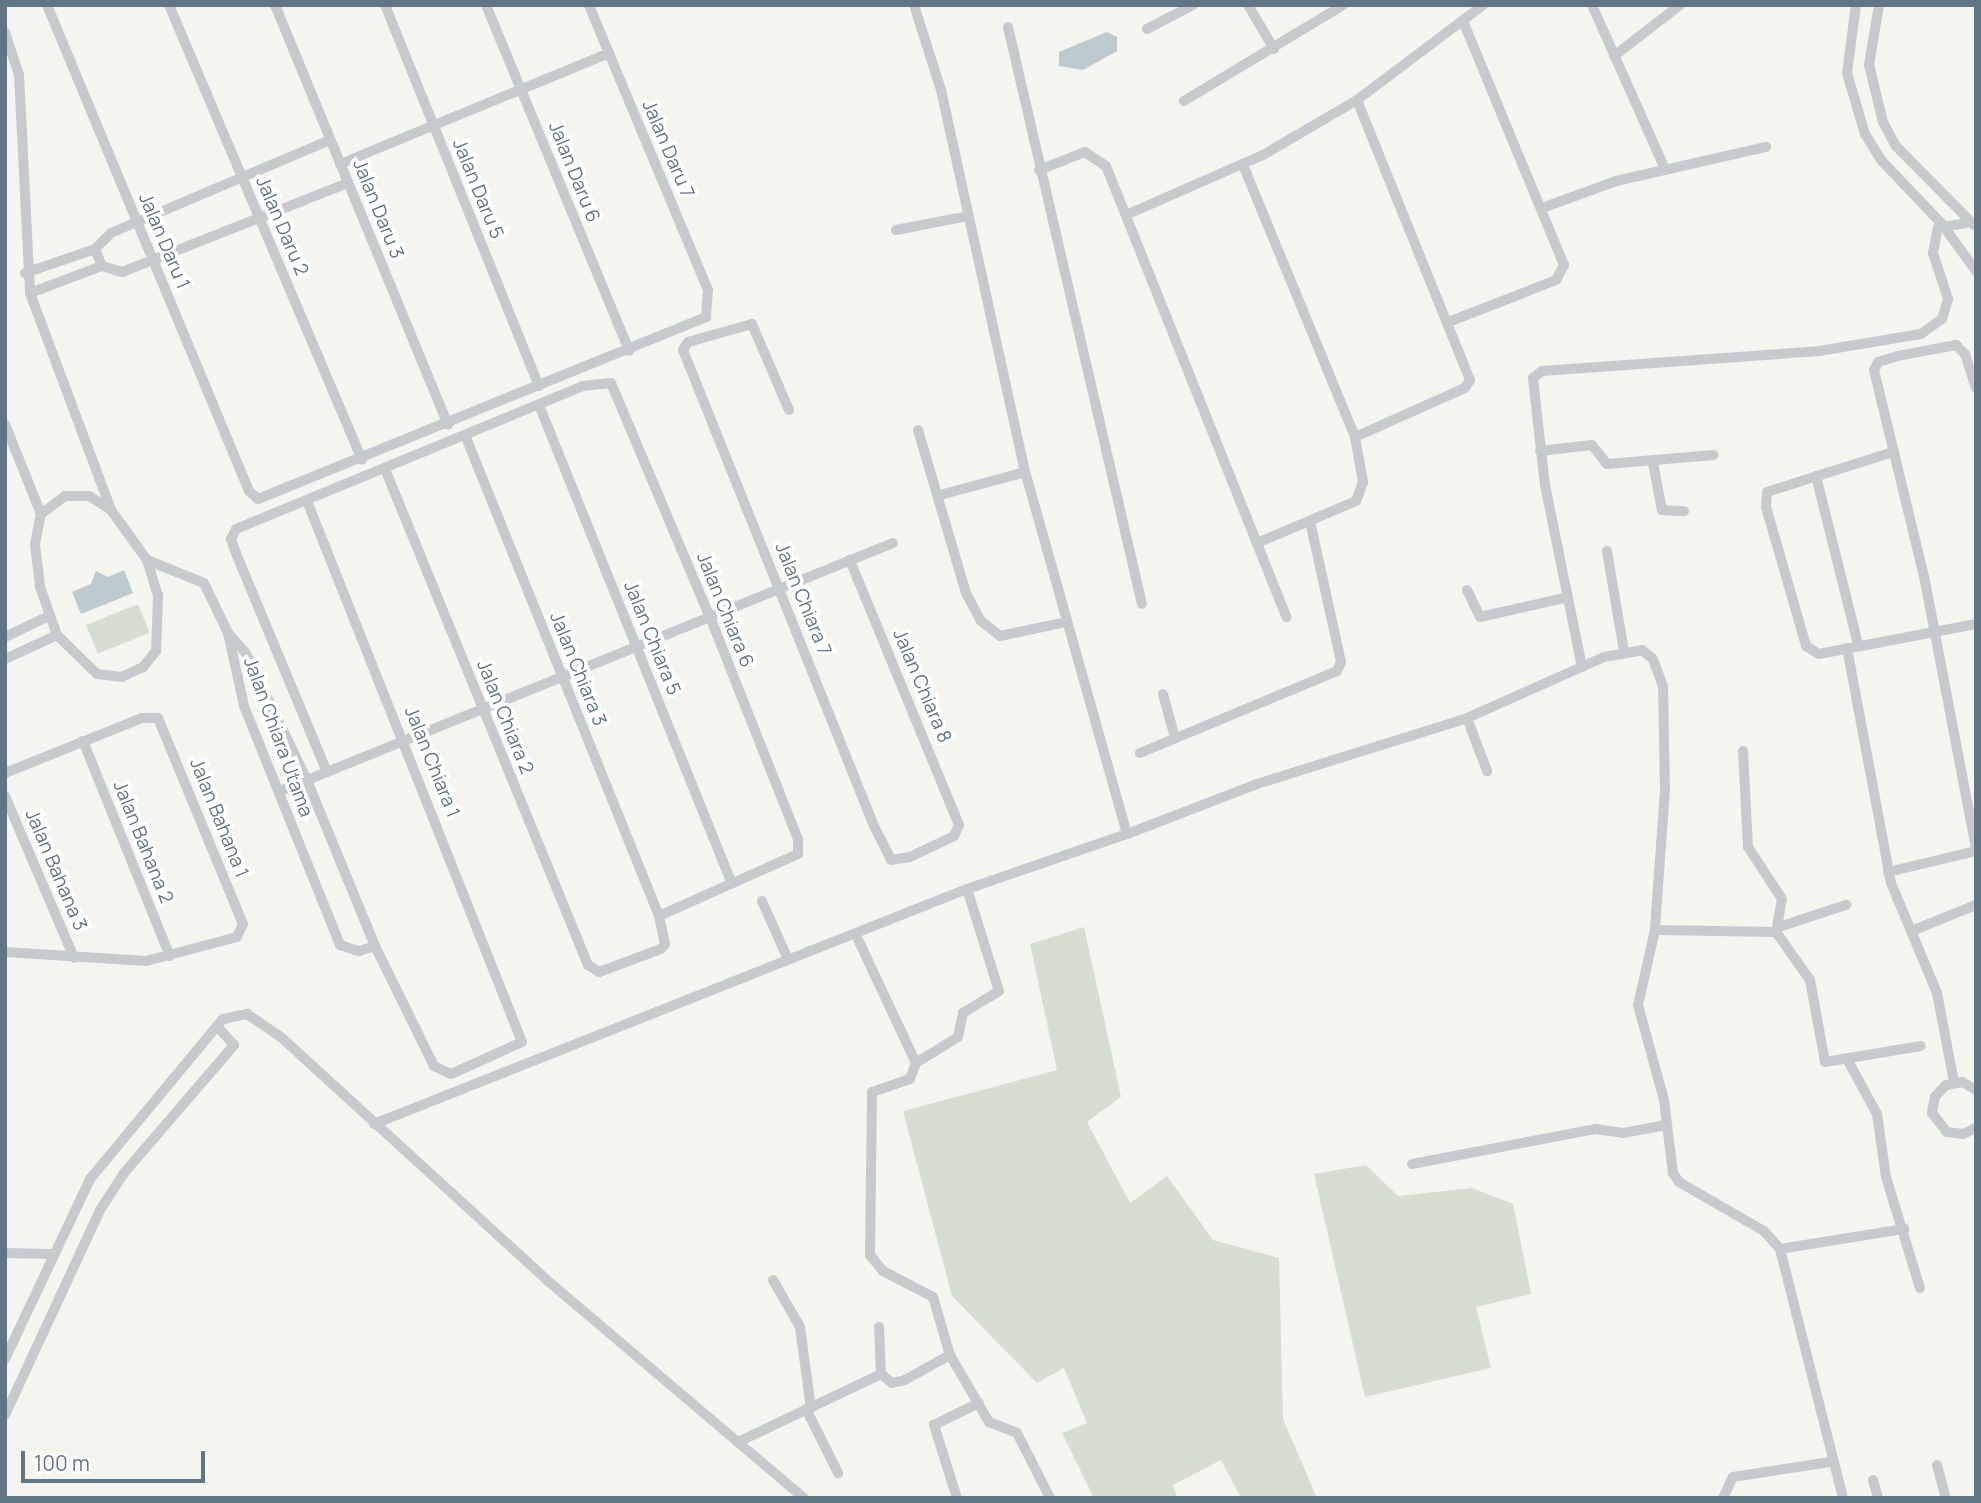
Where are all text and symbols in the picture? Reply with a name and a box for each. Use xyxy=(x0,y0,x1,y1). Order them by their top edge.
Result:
street label: Jalan Daru 7 xyxy=(637,97,699,201)
street label: Jalan Daru 6 xyxy=(543,118,605,226)
street label: Jalan Daru 5 xyxy=(448,136,508,242)
street label: Jalan Daru 3 xyxy=(348,156,408,262)
street label: Jalan Daru 2 xyxy=(251,173,313,279)
street label: Jalan Daru 1 xyxy=(134,190,194,292)
street label: Jalan Chiara 7 xyxy=(770,539,836,659)
street label: Jalan Chiara 6 xyxy=(692,549,758,671)
street label: Jalan Chiara 5 xyxy=(619,578,685,698)
street label: Jalan Chiara 3 xyxy=(545,609,611,729)
street label: Jalan Chiara 8 xyxy=(888,626,956,746)
street label: Jalan Chiara Utama xyxy=(239,654,317,820)
street label: Jalan Chiara 2 xyxy=(472,657,538,777)
street label: Jalan Chiara 1 xyxy=(399,703,465,821)
street label: Jalan Bahana 1 xyxy=(185,755,253,881)
street label: Jalan Bahana 2 xyxy=(108,777,178,907)
street label: Jalan Bahana 3 xyxy=(20,806,92,934)
scale bar xyxy=(24,1436,208,1480)
text: 100 m xyxy=(34,1449,90,1477)

